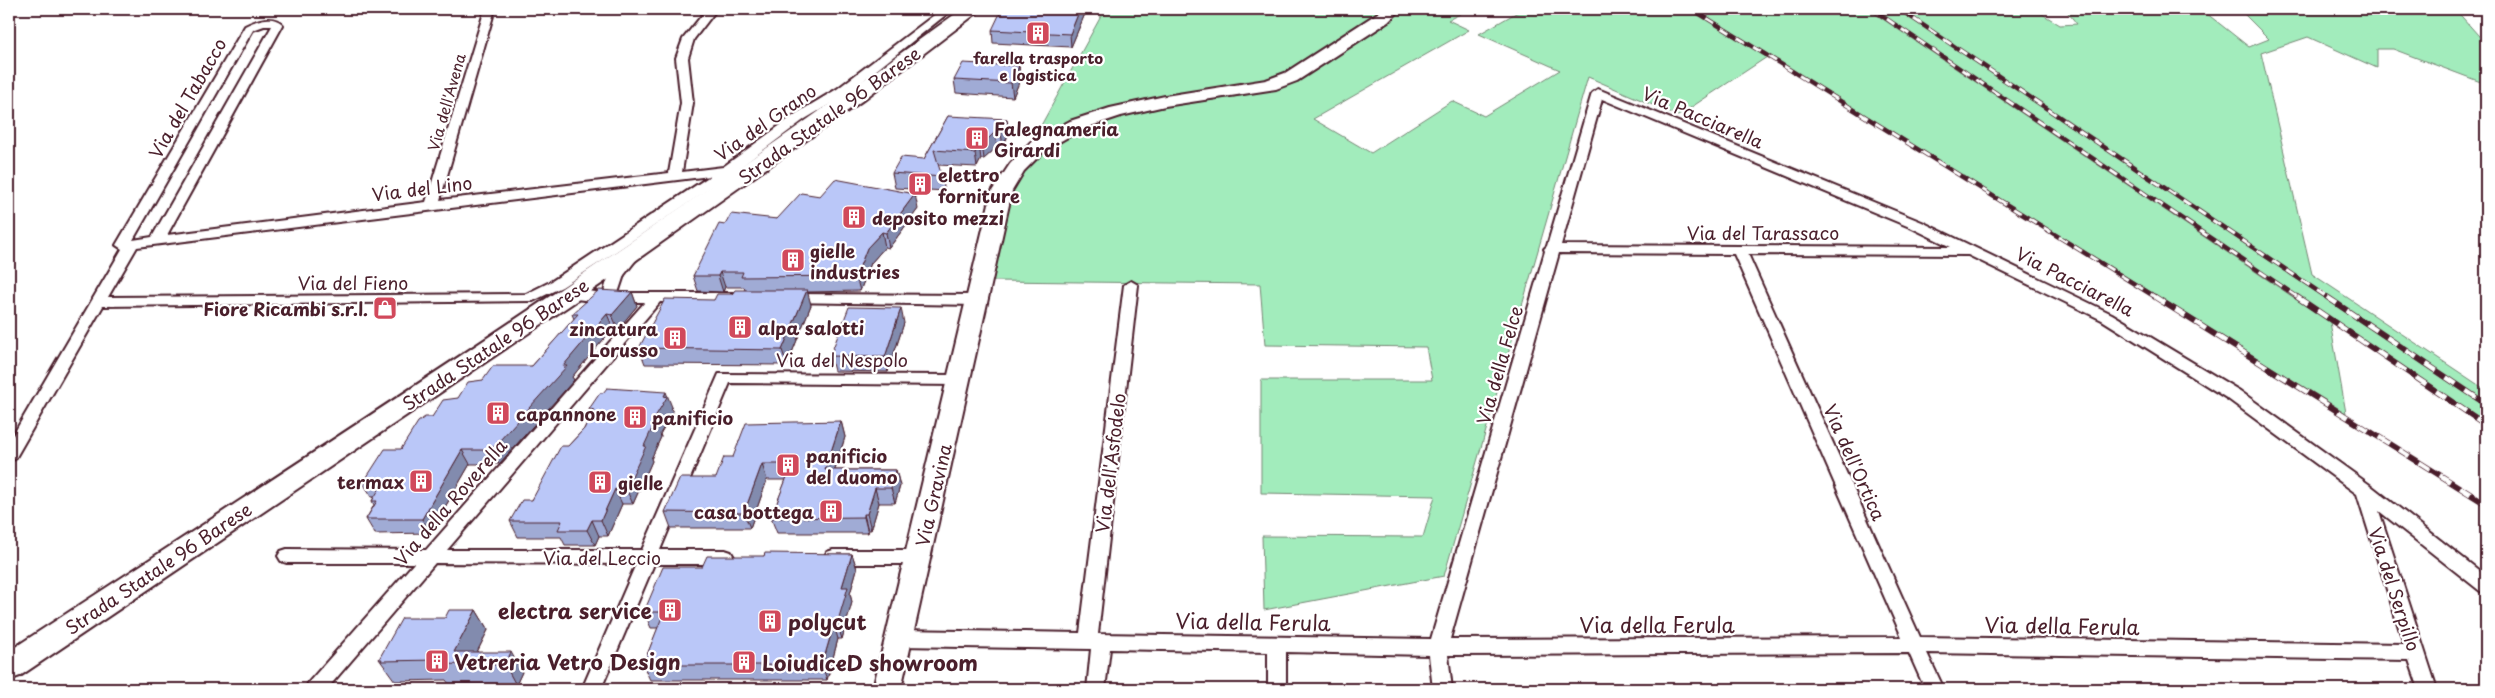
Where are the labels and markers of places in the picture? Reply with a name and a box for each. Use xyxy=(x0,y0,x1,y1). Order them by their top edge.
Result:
building icon: farella trasporto e logistica xyxy=(1025,20,1051,46)
place label: farella trasporto e logistica xyxy=(973,46,1103,86)
place label: Falegnameria Girardi xyxy=(994,115,1119,163)
building icon: Falegnameria Girardi xyxy=(964,125,990,151)
place label: elettro forniture xyxy=(938,161,1020,209)
building icon: elettro forniture xyxy=(907,171,933,197)
building icon: deposito mezzi xyxy=(841,204,867,230)
place label: deposito mezzi xyxy=(872,204,1004,231)
place label: gielle industries xyxy=(810,237,900,285)
building icon: gielle industries xyxy=(780,247,806,273)
place label: Fiore Ricambi s.r.l. xyxy=(203,295,368,322)
shop icon: Fiore Ricambi s.r.l. xyxy=(372,295,398,321)
building icon: alpa salotti xyxy=(727,314,753,340)
place label: alpa salotti xyxy=(758,314,864,341)
place label: zincatura Lorusso xyxy=(569,315,659,363)
building icon: zincatura Lorusso xyxy=(662,325,688,351)
building icon: capannone xyxy=(485,400,511,426)
place label: capannone xyxy=(516,400,616,427)
building icon: panificio xyxy=(622,404,648,430)
place label: panificio xyxy=(652,404,734,431)
place label: panificio del duomo xyxy=(806,442,898,490)
building icon: panificio del duomo xyxy=(775,452,801,478)
place label: termax xyxy=(337,468,404,495)
building icon: termax xyxy=(408,468,434,494)
building icon: gielle xyxy=(587,469,613,495)
place label: gielle xyxy=(618,469,663,496)
place label: casa bottega xyxy=(694,498,814,525)
building icon: casa bottega xyxy=(818,498,844,524)
place label: electra service xyxy=(498,594,652,626)
building icon: electra service xyxy=(657,597,683,623)
place label: polycut xyxy=(788,605,867,637)
building icon: polycut xyxy=(757,608,783,634)
place label: Vetreria Vetro Design xyxy=(454,645,681,677)
place label: LoiudiceD showroom xyxy=(762,646,978,678)
building icon: Vetreria Vetro Design xyxy=(424,648,450,674)
building icon: LoiudiceD showroom xyxy=(731,649,757,675)

